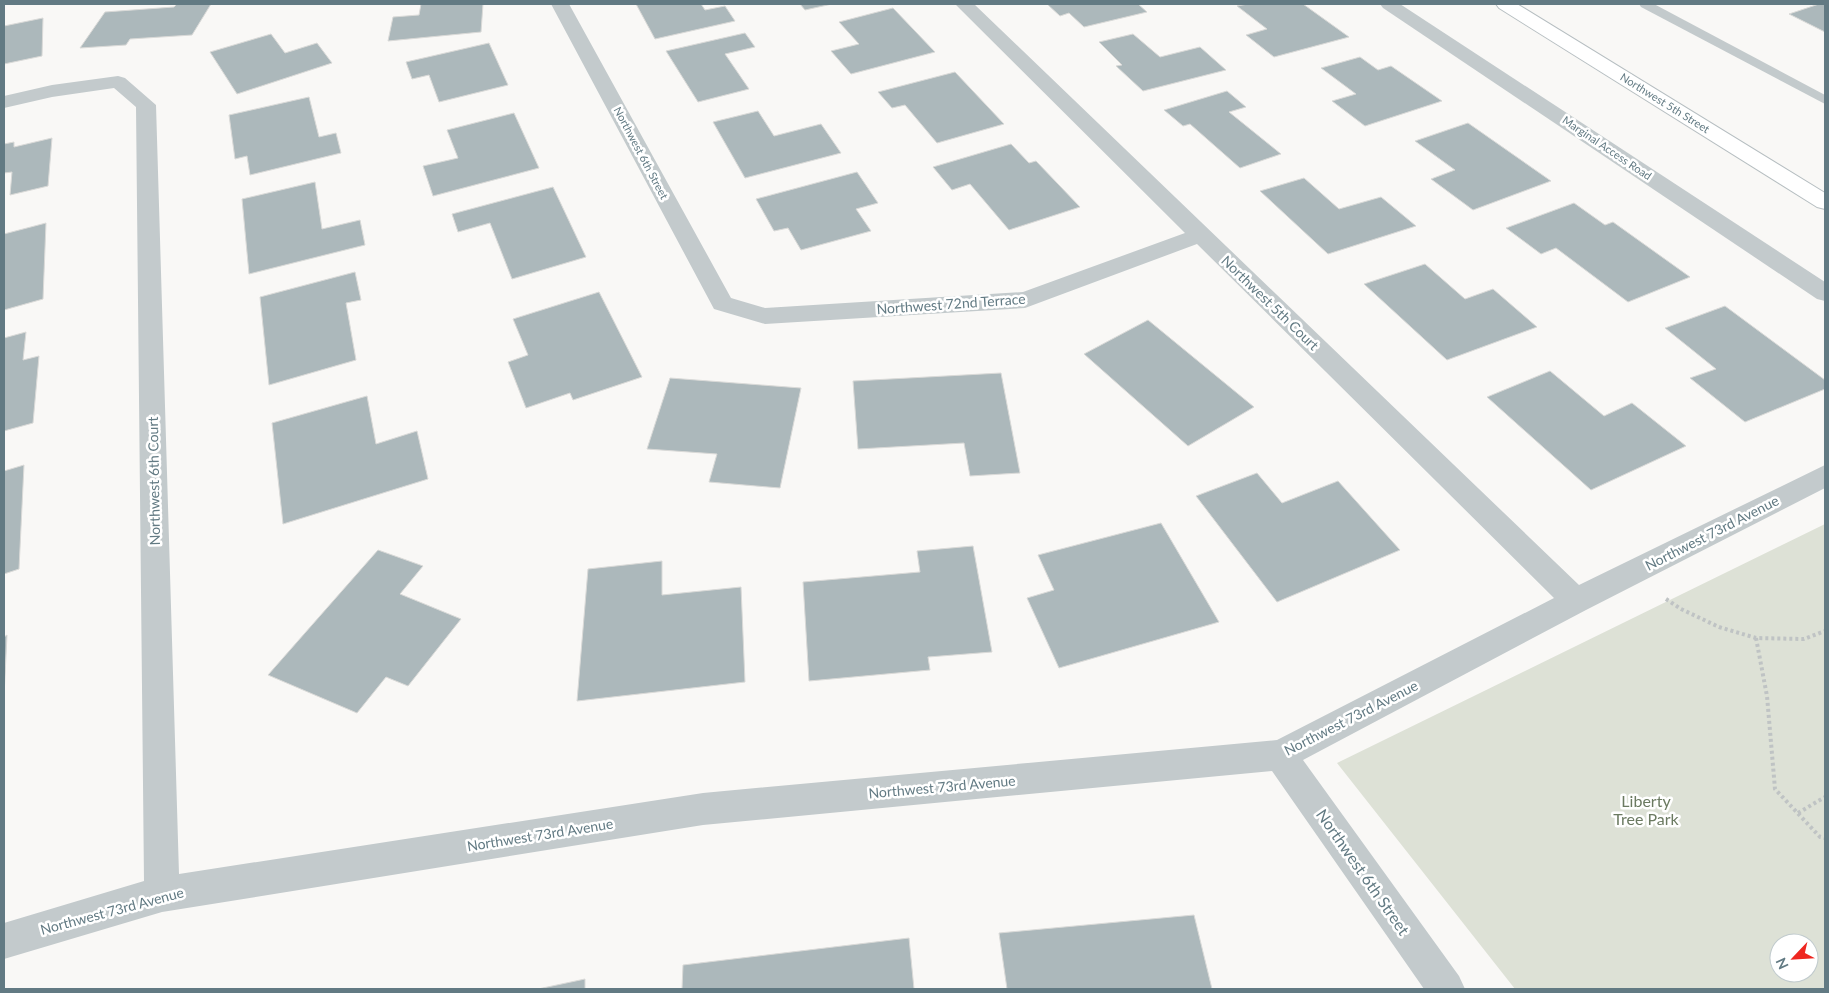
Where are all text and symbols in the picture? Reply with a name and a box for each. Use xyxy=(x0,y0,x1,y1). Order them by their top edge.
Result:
street label: Northwest 5th Street xyxy=(1618,70,1712,135)
street label: Northwest 6th Street xyxy=(612,104,671,201)
street label: Marginal Access Road xyxy=(1560,113,1654,182)
street label: Northwest 5th Court xyxy=(1218,252,1323,354)
street label: Northwest 72nd Terrace xyxy=(876,290,1026,317)
street label: Northwest 6th Court xyxy=(144,416,163,546)
street label: Northwest 73rd Avenue xyxy=(1642,491,1781,574)
street label: Northwest 73rd Avenue xyxy=(1281,676,1420,759)
street label: Northwest 73rd Avenue xyxy=(868,772,1016,801)
park label: Liberty Tree Park xyxy=(1613,791,1680,828)
street label: Northwest 6th Street xyxy=(1313,805,1414,939)
street label: Northwest 73rd Avenue xyxy=(466,815,614,854)
street label: Northwest 73rd Avenue xyxy=(38,883,185,938)
north arrow xyxy=(1769,933,1819,983)
text: N xyxy=(1772,955,1792,972)

